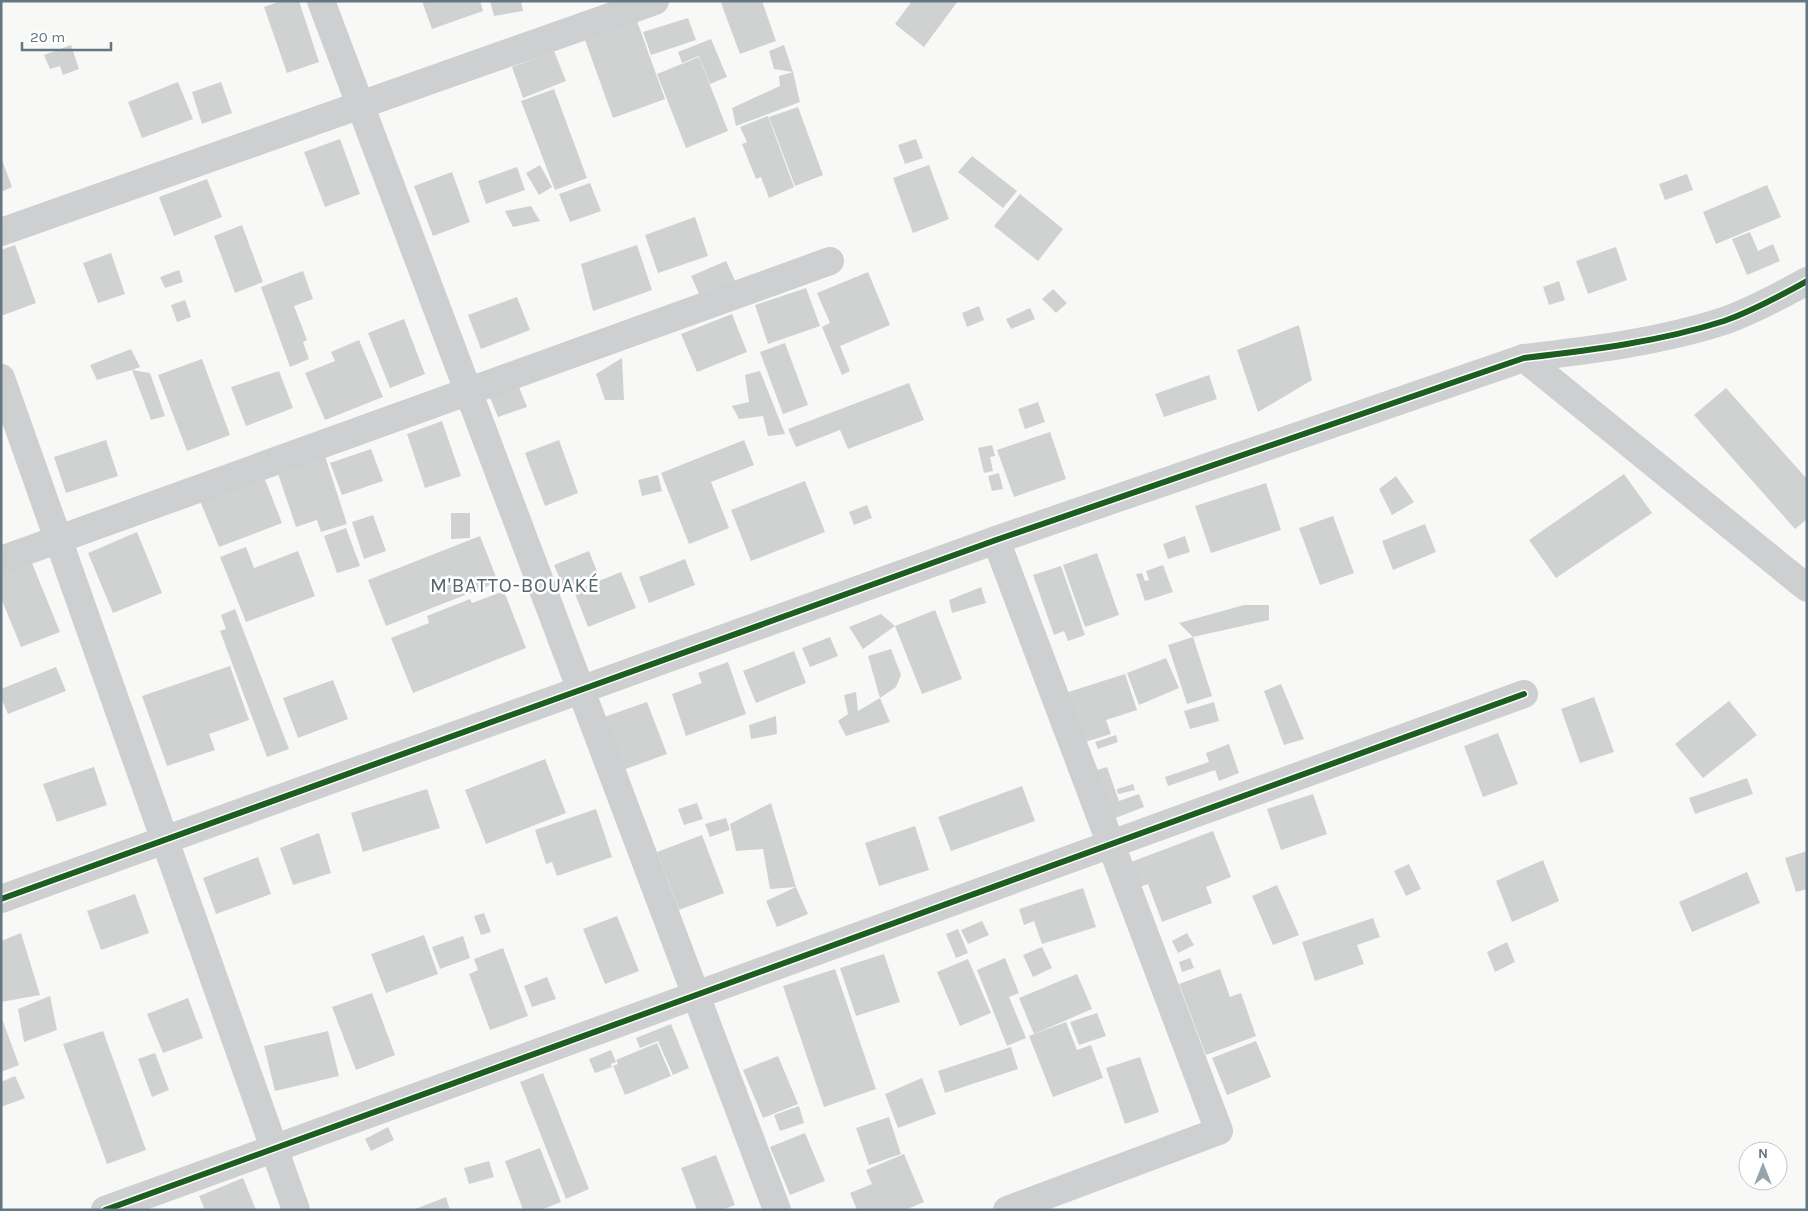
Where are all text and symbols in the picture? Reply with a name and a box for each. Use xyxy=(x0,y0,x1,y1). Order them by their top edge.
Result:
scale bar xyxy=(22,20,111,52)
text: 20 m xyxy=(30,28,65,46)
district label: M'BATTO-BOUAKÉ xyxy=(430,573,600,597)
north arrow xyxy=(1738,1141,1788,1191)
text: N xyxy=(1758,1145,1768,1162)

